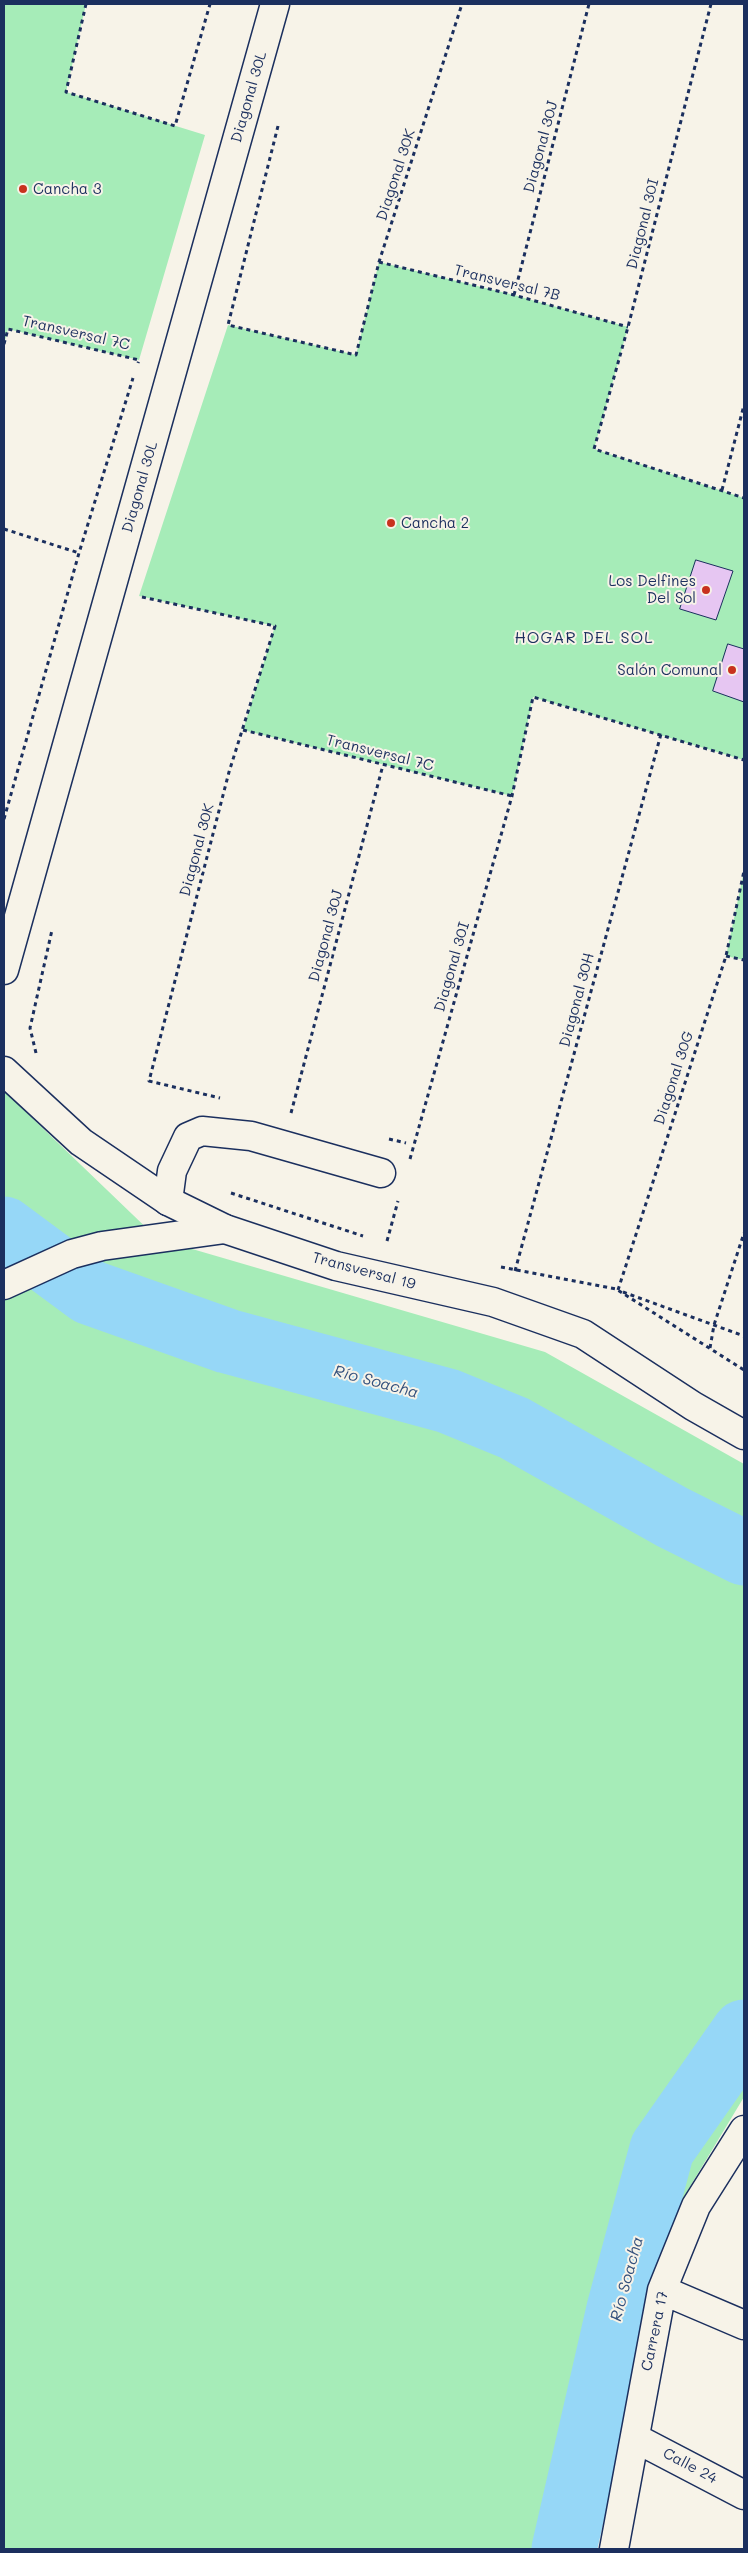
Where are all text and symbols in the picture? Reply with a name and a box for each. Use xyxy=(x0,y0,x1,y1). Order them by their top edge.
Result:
street label: Diagonal 30L xyxy=(227,49,271,145)
street label: Diagonal 30J xyxy=(520,99,562,195)
street label: Diagonal 30K xyxy=(373,127,419,223)
street label: Diagonal 30I xyxy=(623,177,663,271)
place label: Cancha 3 xyxy=(33,180,102,198)
marker: Cancha 3 xyxy=(17,183,29,195)
street label: Transversal 7B xyxy=(452,261,562,305)
street label: Transversal 7C xyxy=(20,312,132,354)
street label: Diagonal 30L xyxy=(118,439,162,535)
place label: Cancha 2 xyxy=(401,514,469,532)
marker: Cancha 2 xyxy=(385,517,397,529)
place label: Los Delfines Del Sol xyxy=(608,572,696,607)
marker: Los Delfines Del Sol xyxy=(700,584,712,596)
district label: HOGAR DEL SOL xyxy=(513,628,655,648)
place label: Salón Comunal xyxy=(617,661,722,679)
marker: Salón Comunal xyxy=(726,664,738,676)
street label: Transversal 7C xyxy=(325,731,435,775)
street label: Diagonal 30K xyxy=(176,802,218,898)
street label: Diagonal 30J xyxy=(305,888,347,984)
street label: Diagonal 30I xyxy=(431,920,473,1014)
street label: Diagonal 30H xyxy=(556,951,598,1049)
street label: Diagonal 30G xyxy=(650,1029,698,1127)
street label: Transversal 19 xyxy=(310,1249,418,1293)
water label: Río Soacha xyxy=(332,1362,420,1402)
water label: Río Soacha xyxy=(607,2235,647,2323)
street label: Carrera 17 xyxy=(638,2289,672,2373)
street label: Calle 24 xyxy=(660,2444,720,2488)

